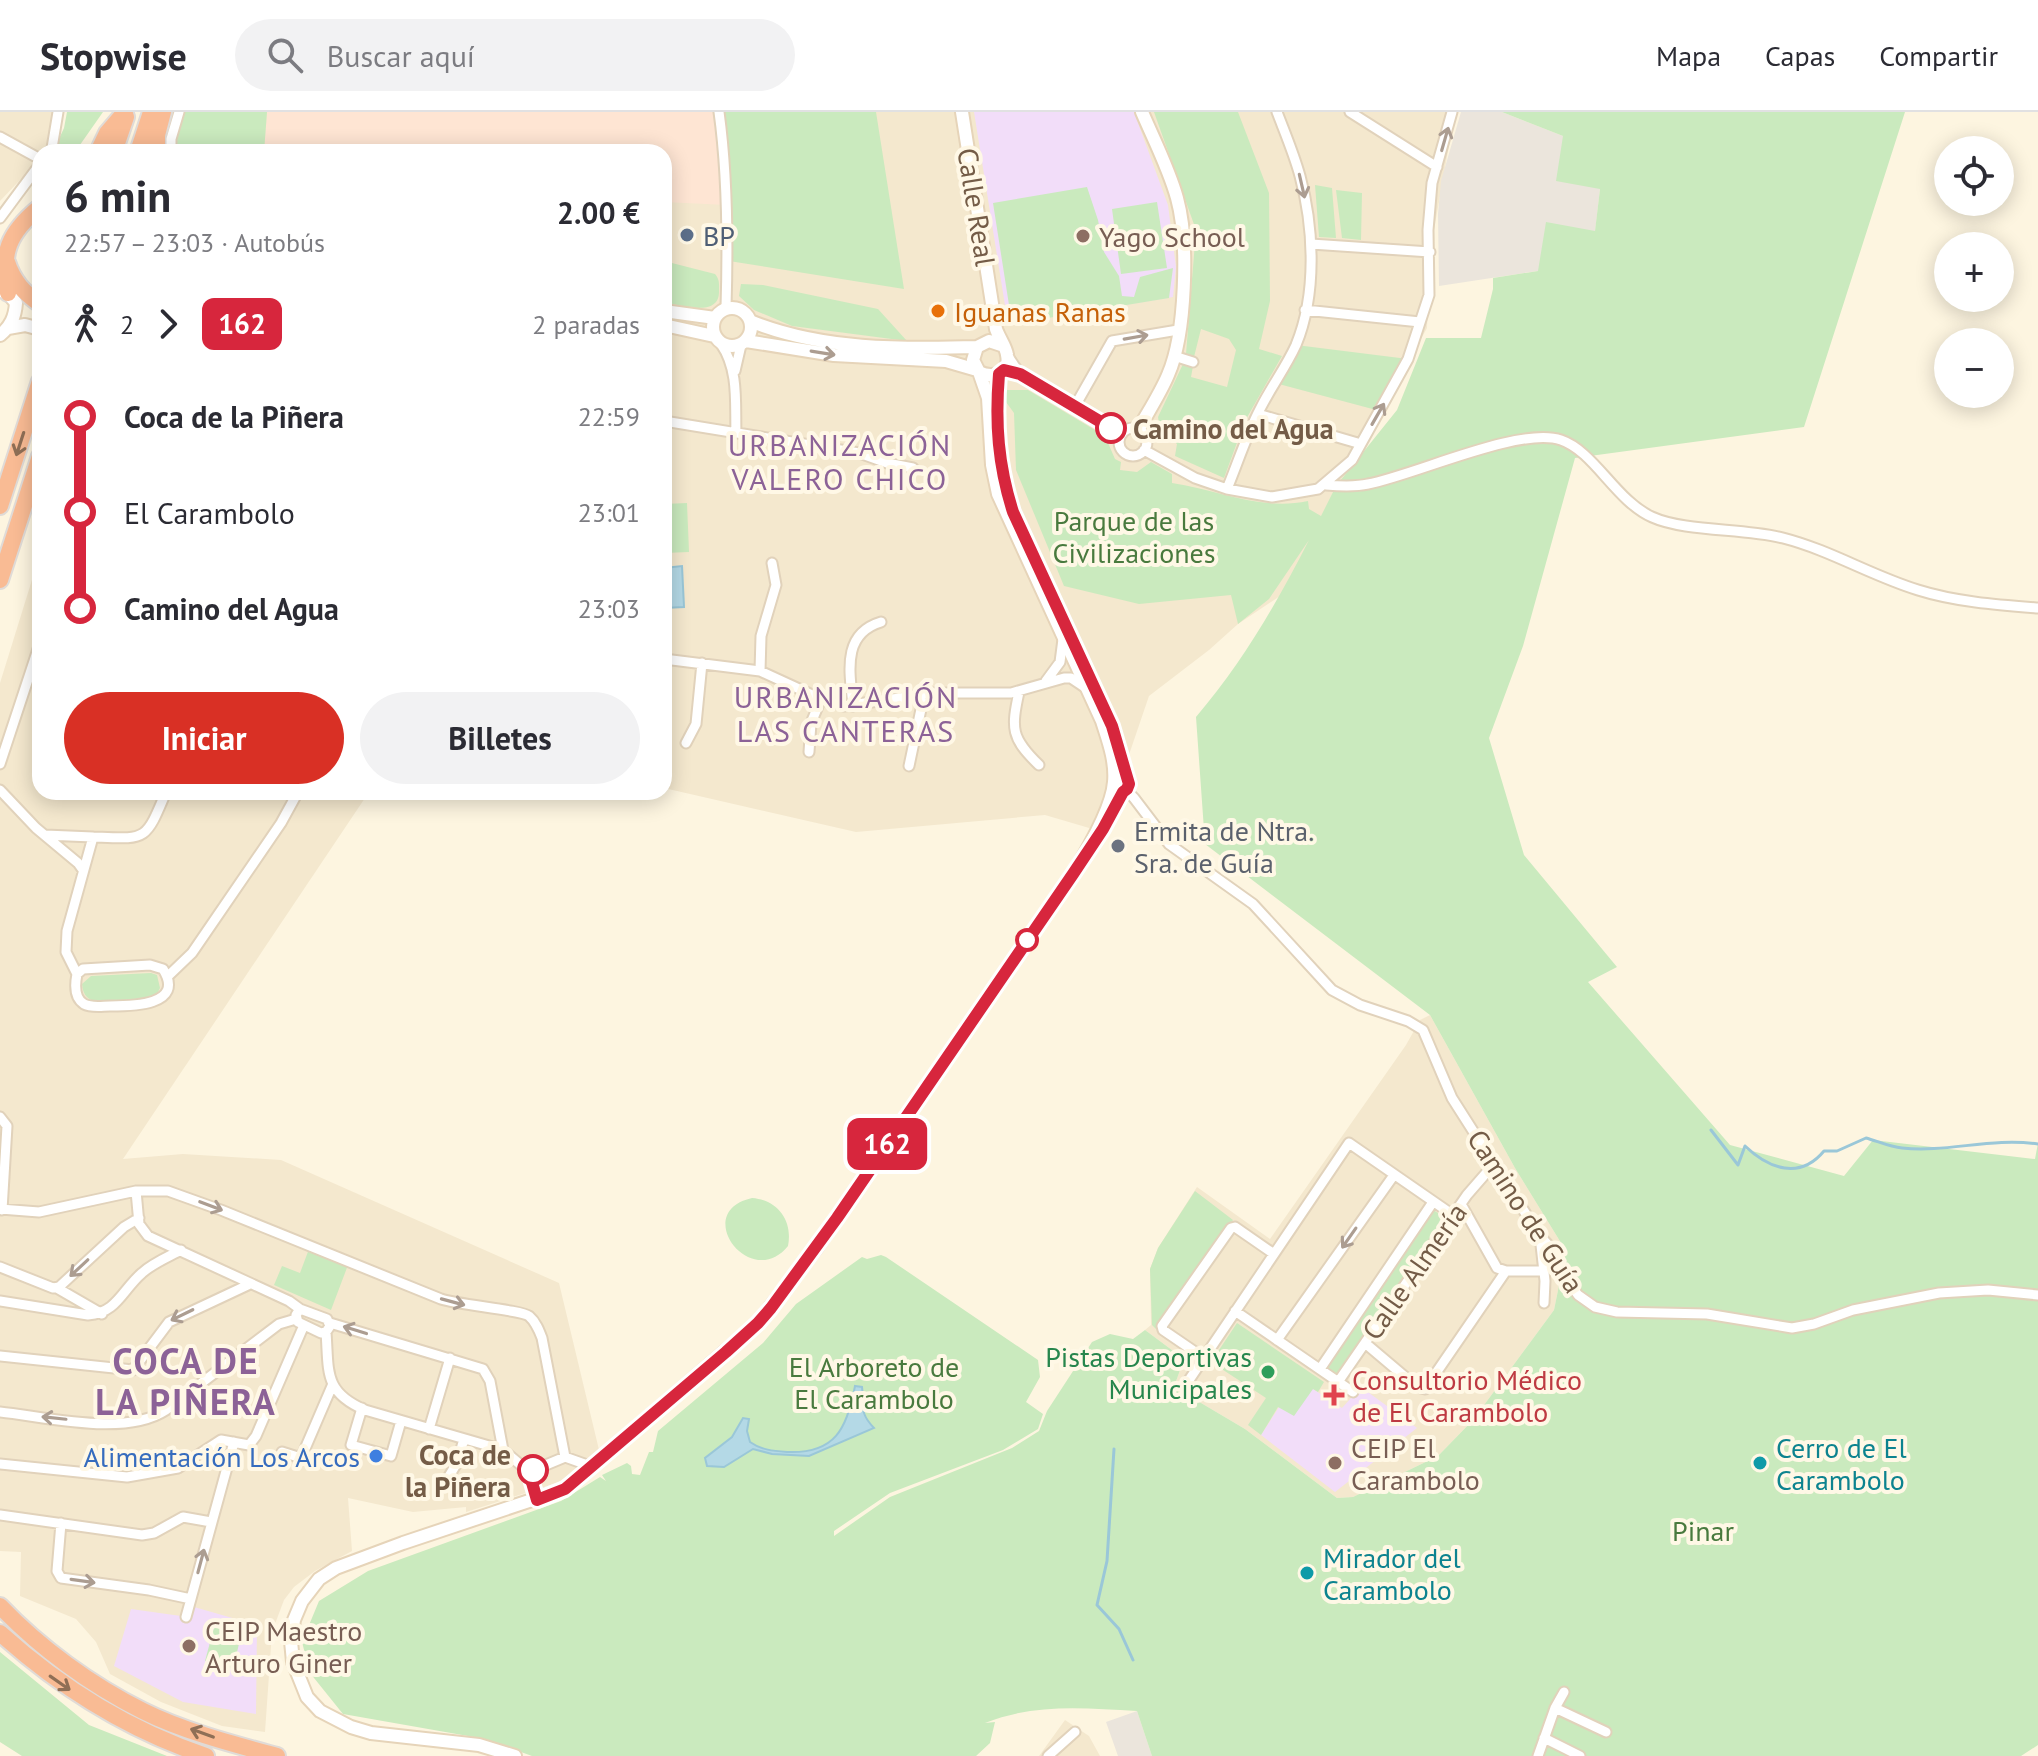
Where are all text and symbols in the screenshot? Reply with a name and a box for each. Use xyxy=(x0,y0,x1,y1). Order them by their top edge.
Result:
search box xyxy=(235,19,795,91)
text: Stopwise xyxy=(40,31,187,80)
icon: search xyxy=(263,33,307,77)
text: Buscar aquí xyxy=(327,36,475,75)
text: Mapa xyxy=(1656,37,1721,74)
text: Capas xyxy=(1765,37,1835,74)
text: Compartir xyxy=(1879,37,1998,74)
one-way arrow xyxy=(1438,127,1453,153)
map controls xyxy=(1934,136,2014,408)
button: locate xyxy=(1934,136,2014,216)
street label: Calle Real xyxy=(949,145,1005,269)
text: 6 min xyxy=(64,167,171,224)
one-way arrow xyxy=(1295,172,1310,198)
text: 2.00 € xyxy=(557,193,640,232)
place label: BP xyxy=(703,217,735,254)
place label: Yago School xyxy=(1099,218,1245,255)
text: 22:57 – 23:03 · Autobús xyxy=(64,226,325,259)
marker: BP xyxy=(678,226,696,244)
marker: Yago School xyxy=(1074,227,1092,245)
button: + xyxy=(1934,232,2014,312)
place label: Iguanas Ranas xyxy=(954,293,1126,330)
icon: walk xyxy=(64,302,108,346)
icon: forward xyxy=(146,302,190,346)
marker: Iguanas Ranas xyxy=(929,302,947,320)
text: 162 xyxy=(218,305,266,342)
text: 2 xyxy=(120,308,134,341)
text: 2 paradas xyxy=(532,308,640,341)
button: − xyxy=(1934,328,2014,408)
one-way arrow xyxy=(1123,329,1148,344)
one-way arrow xyxy=(809,346,835,361)
text: Coca de la Piñera xyxy=(124,397,344,436)
text: 22:59 xyxy=(578,400,640,433)
one-way arrow xyxy=(1370,403,1386,426)
place label: Camino del Agua xyxy=(1133,410,1334,447)
marker: Camino del Agua xyxy=(1096,413,1126,443)
district label: URBANIZACIÓN VALERO CHICO xyxy=(728,425,952,498)
one-way arrow xyxy=(12,430,27,456)
text: El Carambolo xyxy=(124,493,295,532)
text: 23:01 xyxy=(578,496,640,529)
park label: Parque de las Civilizaciones xyxy=(1052,502,1216,571)
text: Camino del Agua xyxy=(124,589,339,628)
text: 23:03 xyxy=(578,592,640,625)
district label: URBANIZACIÓN LAS CANTERAS xyxy=(734,677,958,750)
button: Iniciar xyxy=(64,692,344,784)
button: Billetes xyxy=(360,692,640,784)
place label: Ermita de Ntra. Sra. de Guía xyxy=(1134,812,1314,881)
marker: Ermita de Ntra. Sra. de Guía xyxy=(1109,837,1127,855)
unlabelled marker xyxy=(1016,929,1038,951)
line badge: 162 xyxy=(841,1118,933,1170)
street label: Camino de Guía xyxy=(1459,1122,1593,1300)
text: 162 xyxy=(863,1125,911,1162)
street label: Calle Almería xyxy=(1353,1195,1475,1347)
one-way arrow xyxy=(199,1200,223,1214)
one-way arrow xyxy=(1341,1227,1357,1249)
one-way arrow xyxy=(70,1259,90,1277)
one-way arrow xyxy=(440,1296,465,1311)
one-way arrow xyxy=(171,1308,195,1324)
one-way arrow xyxy=(343,1322,369,1337)
district label: COCA DE LA PIÑERA xyxy=(95,1337,277,1425)
place label: Pistas Deportivas Municipales xyxy=(1045,1338,1252,1407)
park label: El Arboreto de El Carambolo xyxy=(789,1348,959,1417)
place label: Consultorio Médico de El Carambolo xyxy=(1352,1361,1582,1430)
marker: Pistas Deportivas Municipales xyxy=(1259,1363,1277,1381)
marker: Consultorio Médico de El Carambolo xyxy=(1323,1384,1345,1406)
one-way arrow xyxy=(42,1410,68,1425)
place label: CEIP El Carambolo xyxy=(1351,1429,1480,1498)
place label: Cerro de El Carambolo xyxy=(1776,1429,1907,1498)
place label: Coca de la Piñera xyxy=(405,1436,511,1505)
place label: Alimentación Los Arcos xyxy=(83,1438,360,1475)
marker: Alimentación Los Arcos xyxy=(367,1447,385,1465)
marker: CEIP El Carambolo xyxy=(1326,1454,1344,1472)
marker: Cerro de El Carambolo xyxy=(1751,1454,1769,1472)
marker: Coca de la Piñera xyxy=(518,1455,548,1485)
park label: Pinar xyxy=(1672,1512,1734,1549)
place label: Mirador del Carambolo xyxy=(1323,1539,1461,1608)
one-way arrow xyxy=(194,1548,209,1574)
marker: Mirador del Carambolo xyxy=(1298,1564,1316,1582)
one-way arrow xyxy=(70,1574,96,1589)
place label: CEIP Maestro Arturo Giner xyxy=(205,1612,362,1681)
marker: CEIP Maestro Arturo Giner xyxy=(180,1637,198,1655)
one-way arrow xyxy=(49,1675,71,1691)
one-way arrow xyxy=(190,1725,215,1739)

